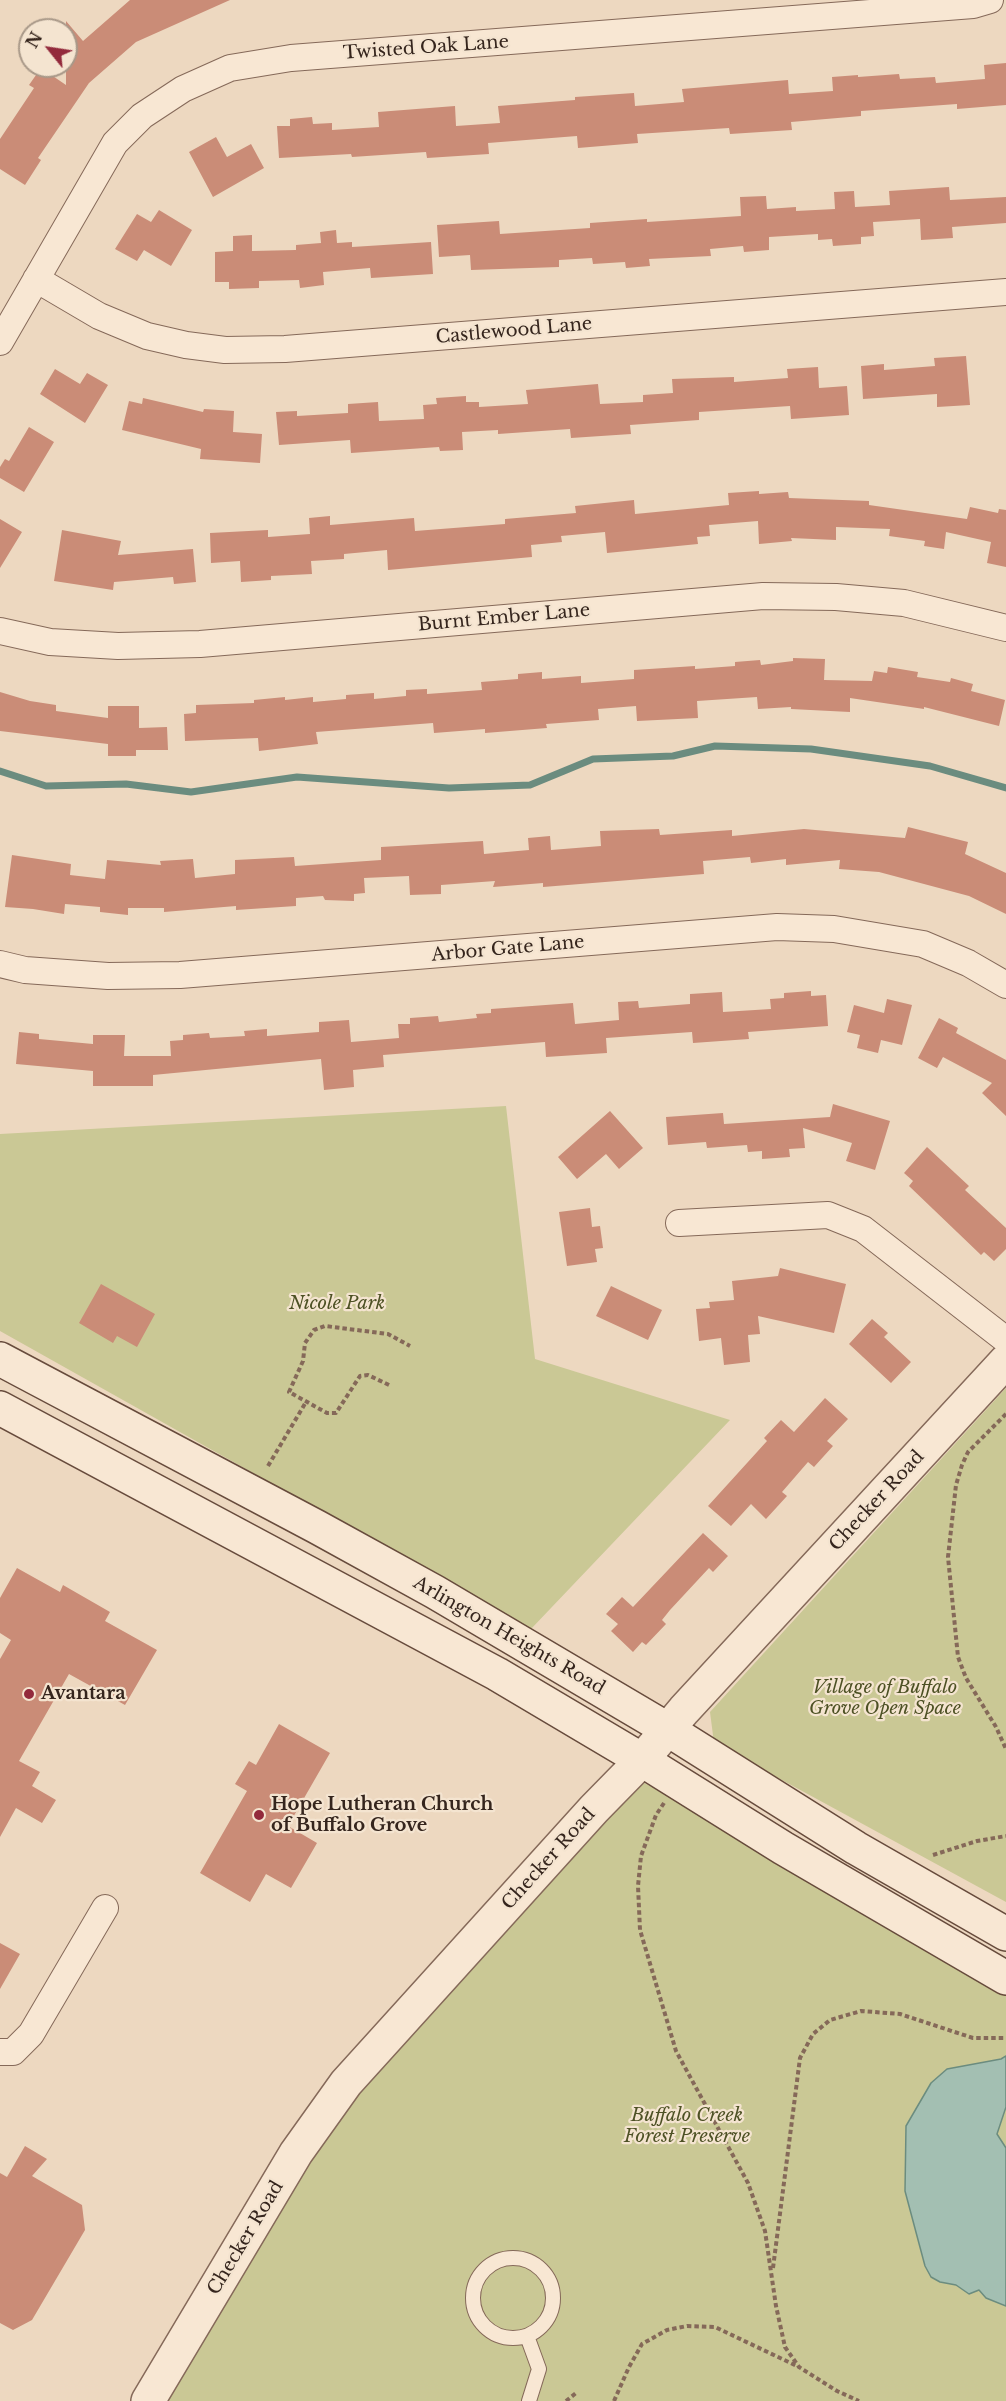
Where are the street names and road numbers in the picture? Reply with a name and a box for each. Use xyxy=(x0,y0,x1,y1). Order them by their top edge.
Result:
street label: Twisted Oak Lane xyxy=(342,31,510,65)
street label: Castlewood Lane xyxy=(435,313,593,349)
street label: Burnt Ember Lane xyxy=(417,600,591,636)
street label: Arbor Gate Lane xyxy=(431,932,585,966)
street label: Checker Road xyxy=(825,1446,929,1556)
street label: Arlington Heights Road xyxy=(409,1572,609,1700)
street label: Checker Road xyxy=(498,1804,600,1914)
street label: Checker Road xyxy=(203,2177,289,2299)

